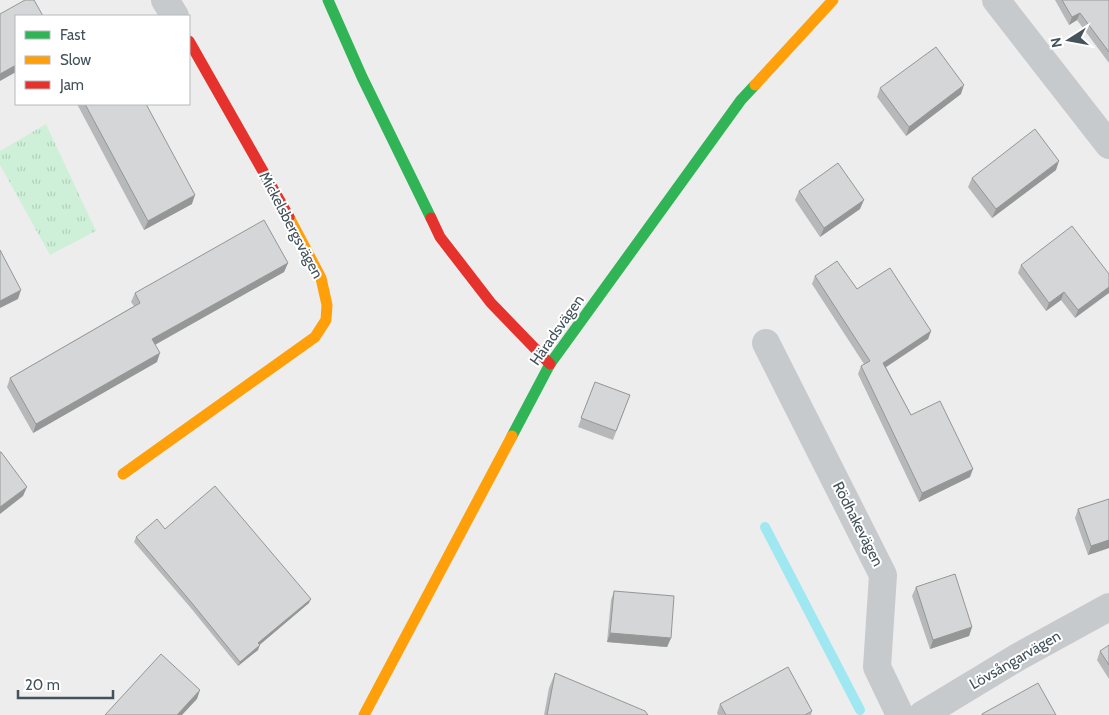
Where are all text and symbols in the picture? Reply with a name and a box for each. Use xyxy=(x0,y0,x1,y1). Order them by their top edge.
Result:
legend xyxy=(15,15,190,105)
north arrow xyxy=(1044,15,1094,65)
text: Fast xyxy=(60,26,85,44)
text: N xyxy=(1046,36,1066,49)
text: Slow xyxy=(60,51,91,69)
text: Jam xyxy=(59,76,84,94)
street label: Mickelsbergsvägen xyxy=(255,169,327,281)
street label: Häradsvägen xyxy=(526,291,588,369)
street label: Rödhakevägen xyxy=(829,479,887,569)
street label: Lövsångarvägen xyxy=(966,627,1064,693)
scale bar xyxy=(18,668,112,700)
text: 20 m xyxy=(25,676,60,694)

